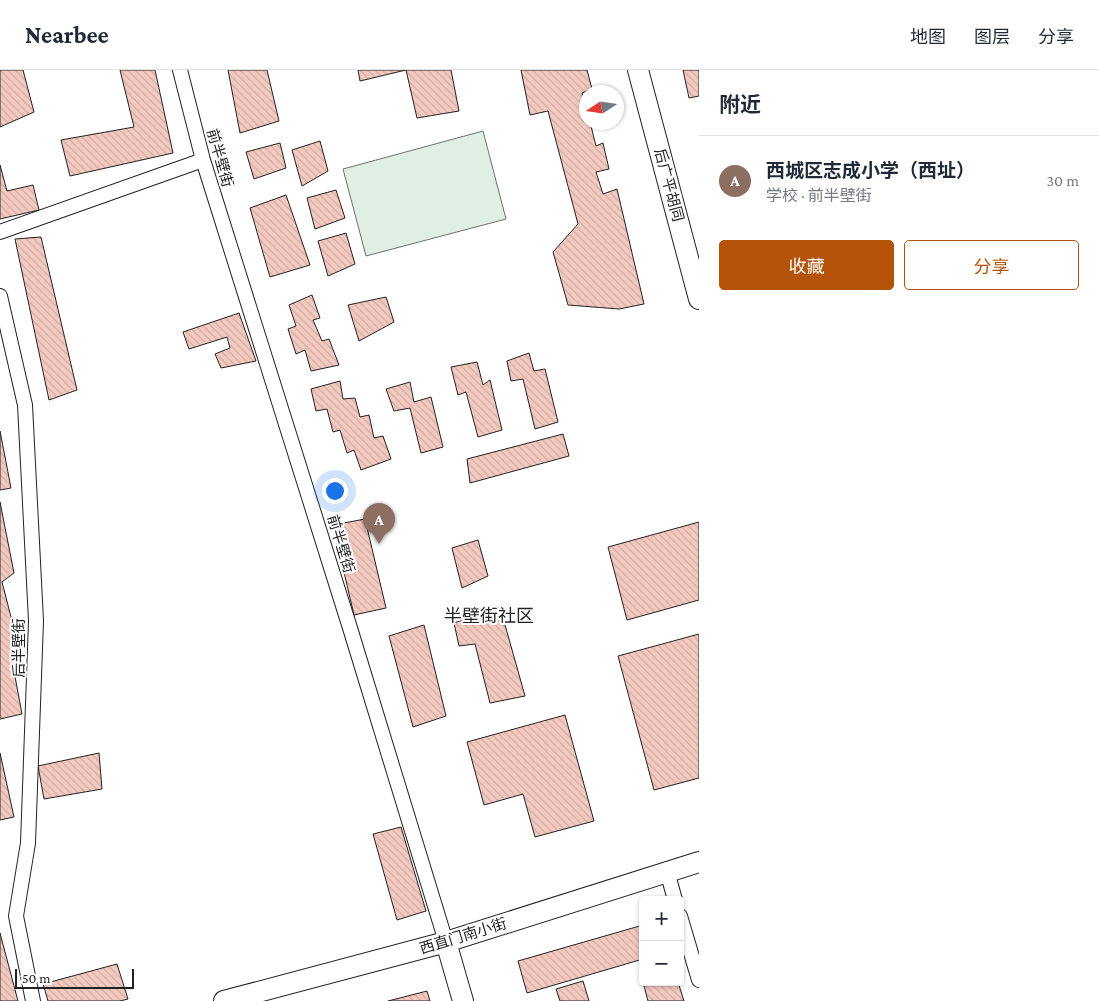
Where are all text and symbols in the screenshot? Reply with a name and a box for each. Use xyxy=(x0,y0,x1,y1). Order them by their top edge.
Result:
text: Nearbee xyxy=(25,21,109,48)
text: 地图 xyxy=(910,27,946,47)
text: 图层 xyxy=(974,27,1010,47)
text: 分享 xyxy=(1038,27,1074,47)
north arrow xyxy=(579,85,624,130)
text: 附近 xyxy=(719,93,761,117)
street label: 前半壁街 xyxy=(204,127,236,189)
street label: 后广平胡同 xyxy=(652,147,686,223)
text: 西城区志成小学（西址） xyxy=(766,160,975,181)
text: A xyxy=(730,172,740,189)
text: 30 m xyxy=(1047,172,1079,189)
text: 学校 · 前半壁街 xyxy=(766,187,872,204)
button: 收藏 xyxy=(719,240,894,290)
button: 分享 xyxy=(904,240,1079,290)
your location xyxy=(322,478,348,504)
pin: A xyxy=(363,503,395,544)
street label: 前半壁街 xyxy=(325,513,357,575)
district label: 半壁街社区 xyxy=(444,606,534,626)
street label: 后半壁街 xyxy=(11,618,27,678)
map controls xyxy=(639,896,684,986)
button: + xyxy=(639,896,684,941)
street label: 西直门南小街 xyxy=(418,915,508,957)
button: − xyxy=(639,941,684,986)
scale bar xyxy=(15,966,134,989)
text: 50 m xyxy=(22,970,50,986)

